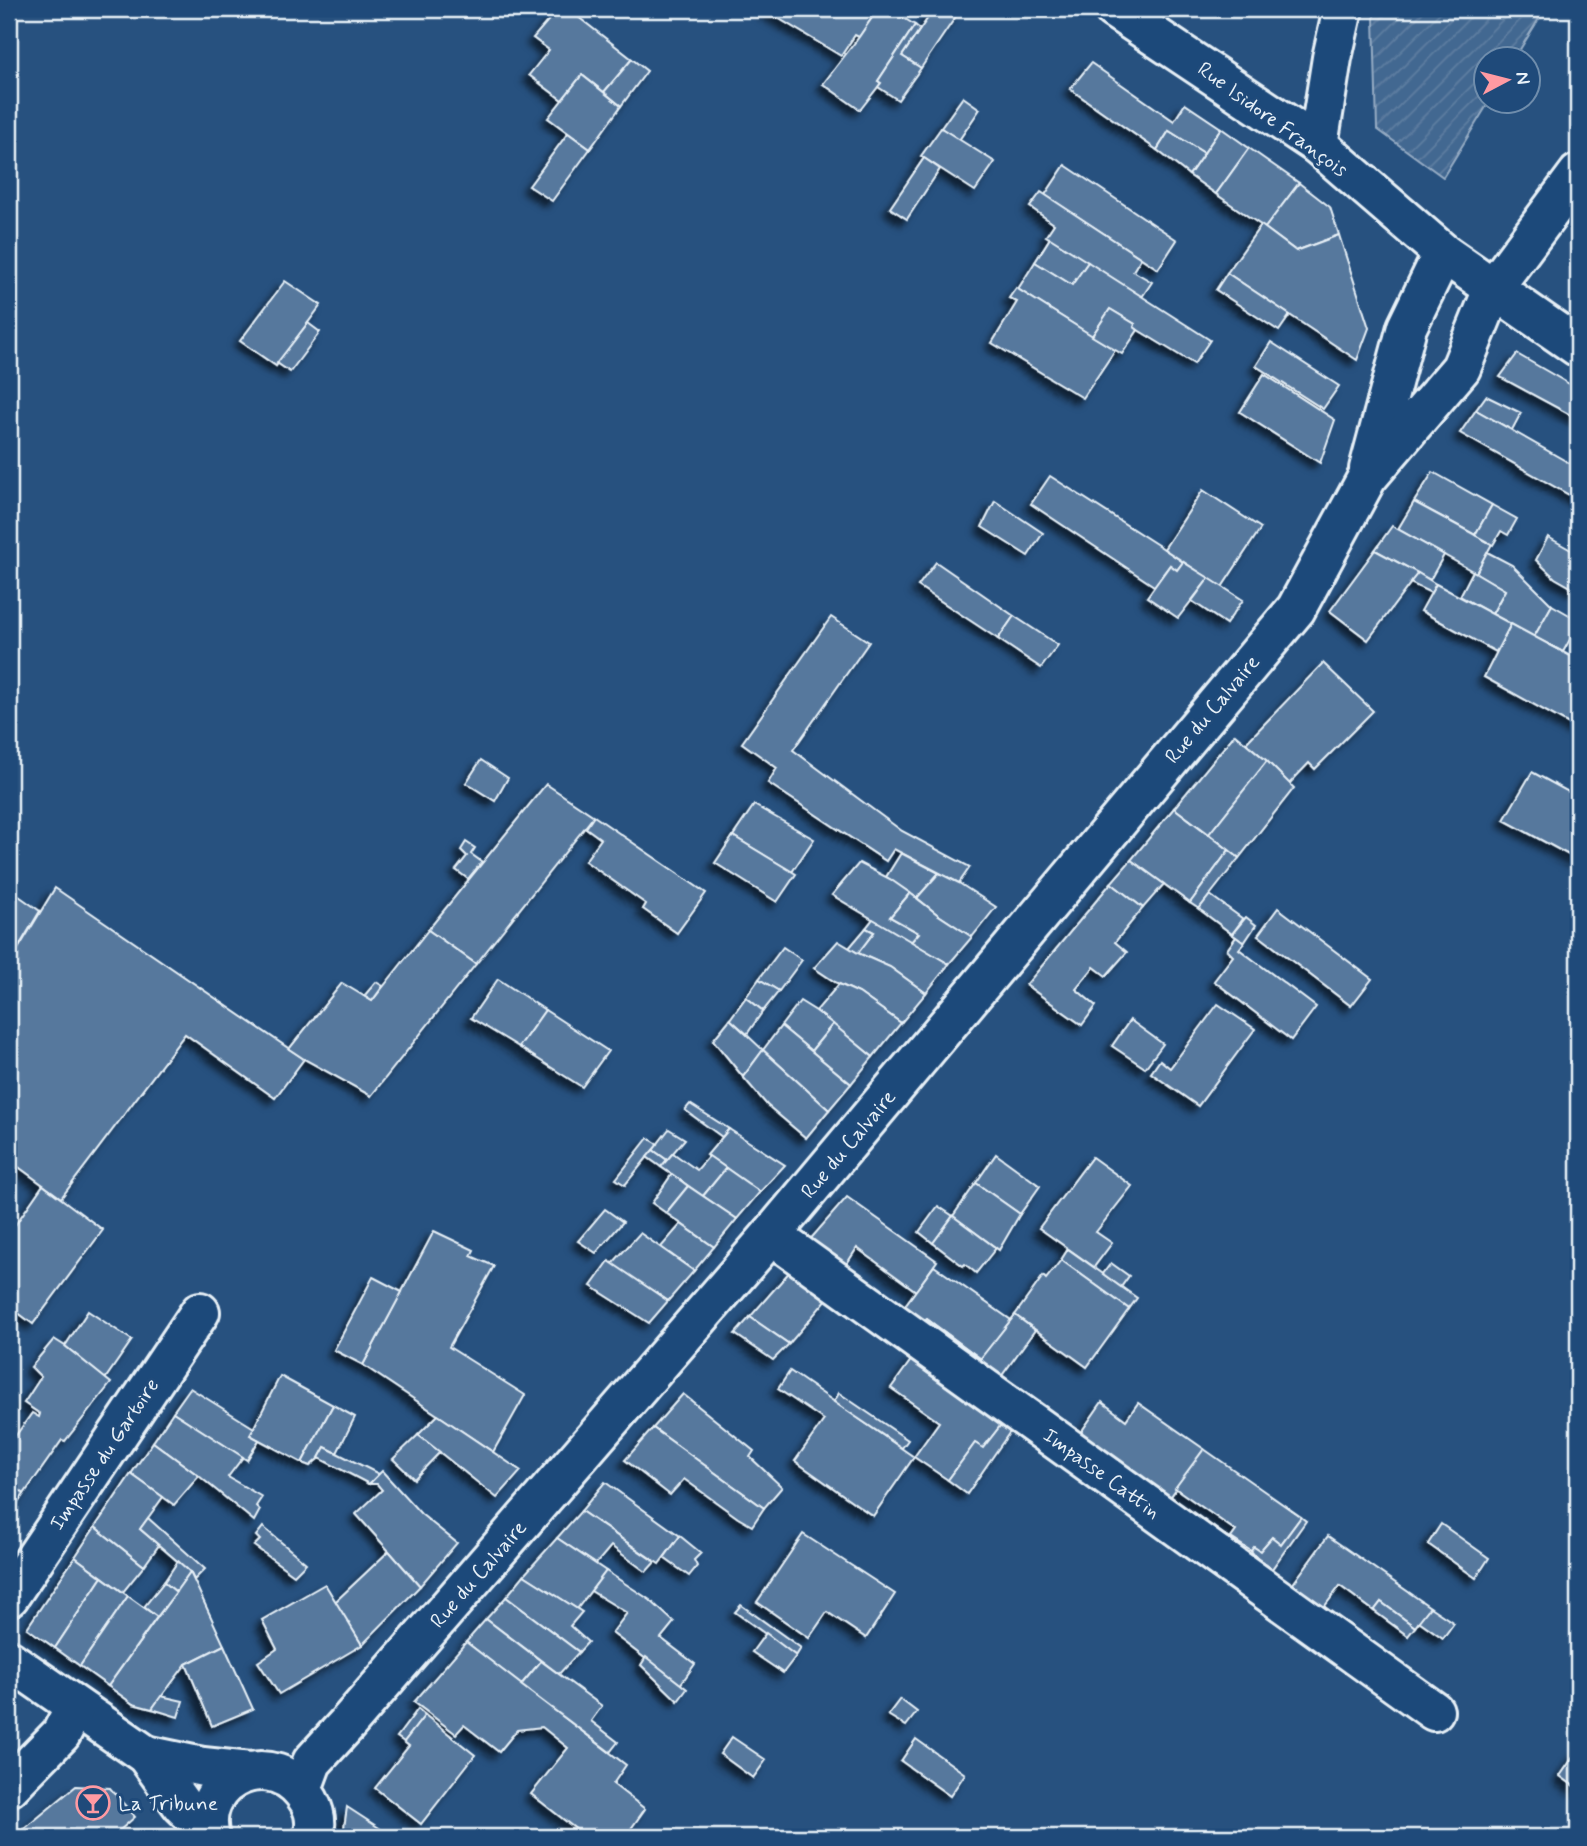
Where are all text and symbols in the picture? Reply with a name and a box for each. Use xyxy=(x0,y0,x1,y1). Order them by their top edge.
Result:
north arrow xyxy=(1472,46,1542,116)
street label: Rue Isidore François xyxy=(1191,56,1353,184)
text: N xyxy=(1509,70,1536,86)
street label: Rue du Calvaire xyxy=(1159,649,1267,770)
street label: Rue du Calvaire xyxy=(795,1084,903,1205)
street label: Impasse du Gartoire xyxy=(44,1373,166,1536)
street label: Impasse Cattin xyxy=(1037,1422,1166,1526)
street label: Rue du Calvaire xyxy=(424,1515,533,1634)
bar icon: La Tribune xyxy=(74,1784,112,1822)
place label: La Tribune xyxy=(118,1790,218,1818)

